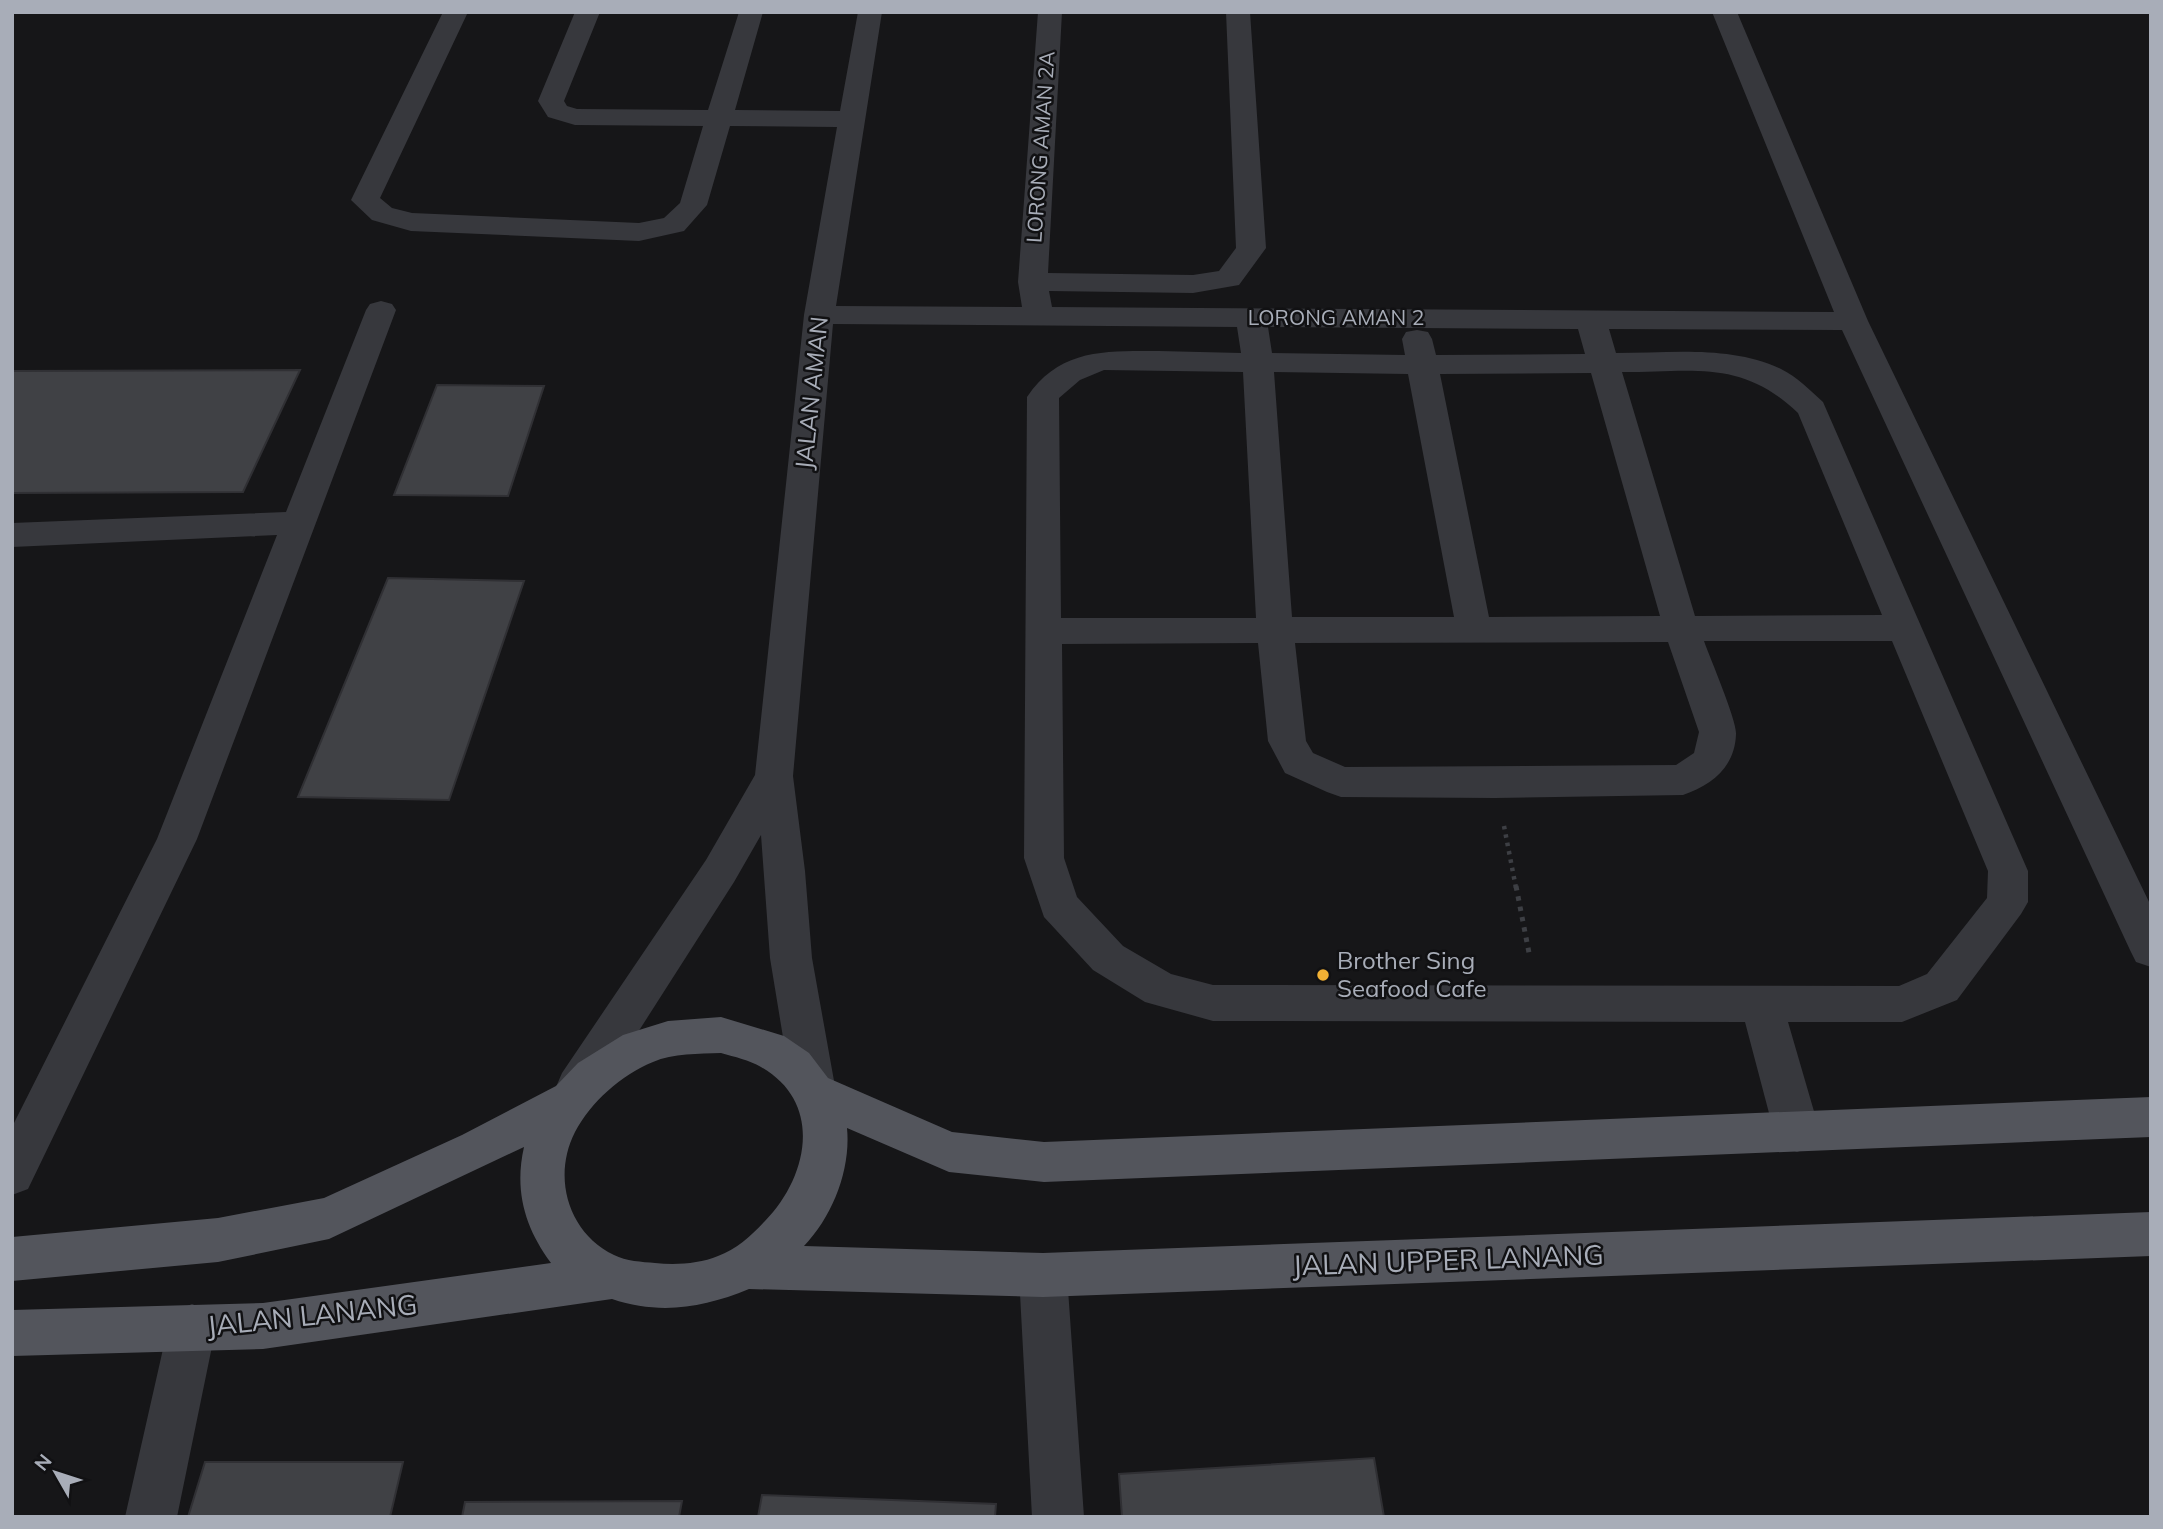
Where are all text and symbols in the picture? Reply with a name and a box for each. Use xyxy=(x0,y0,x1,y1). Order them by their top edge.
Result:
street label: LORONG AMAN 2A xyxy=(1020,50,1060,244)
street label: LORONG AMAN 2 xyxy=(1248,304,1424,330)
street label: JALAN AMAN xyxy=(788,315,834,471)
place label: Brother Sing Seafood Cafe xyxy=(1337,945,1487,1003)
marker: Brother Sing Seafood Cafe xyxy=(1315,967,1331,983)
street label: JALAN UPPER LANANG xyxy=(1292,1237,1604,1282)
street label: JALAN LANANG xyxy=(205,1286,419,1343)
north arrow xyxy=(21,1438,91,1508)
text: N xyxy=(29,1449,57,1475)

